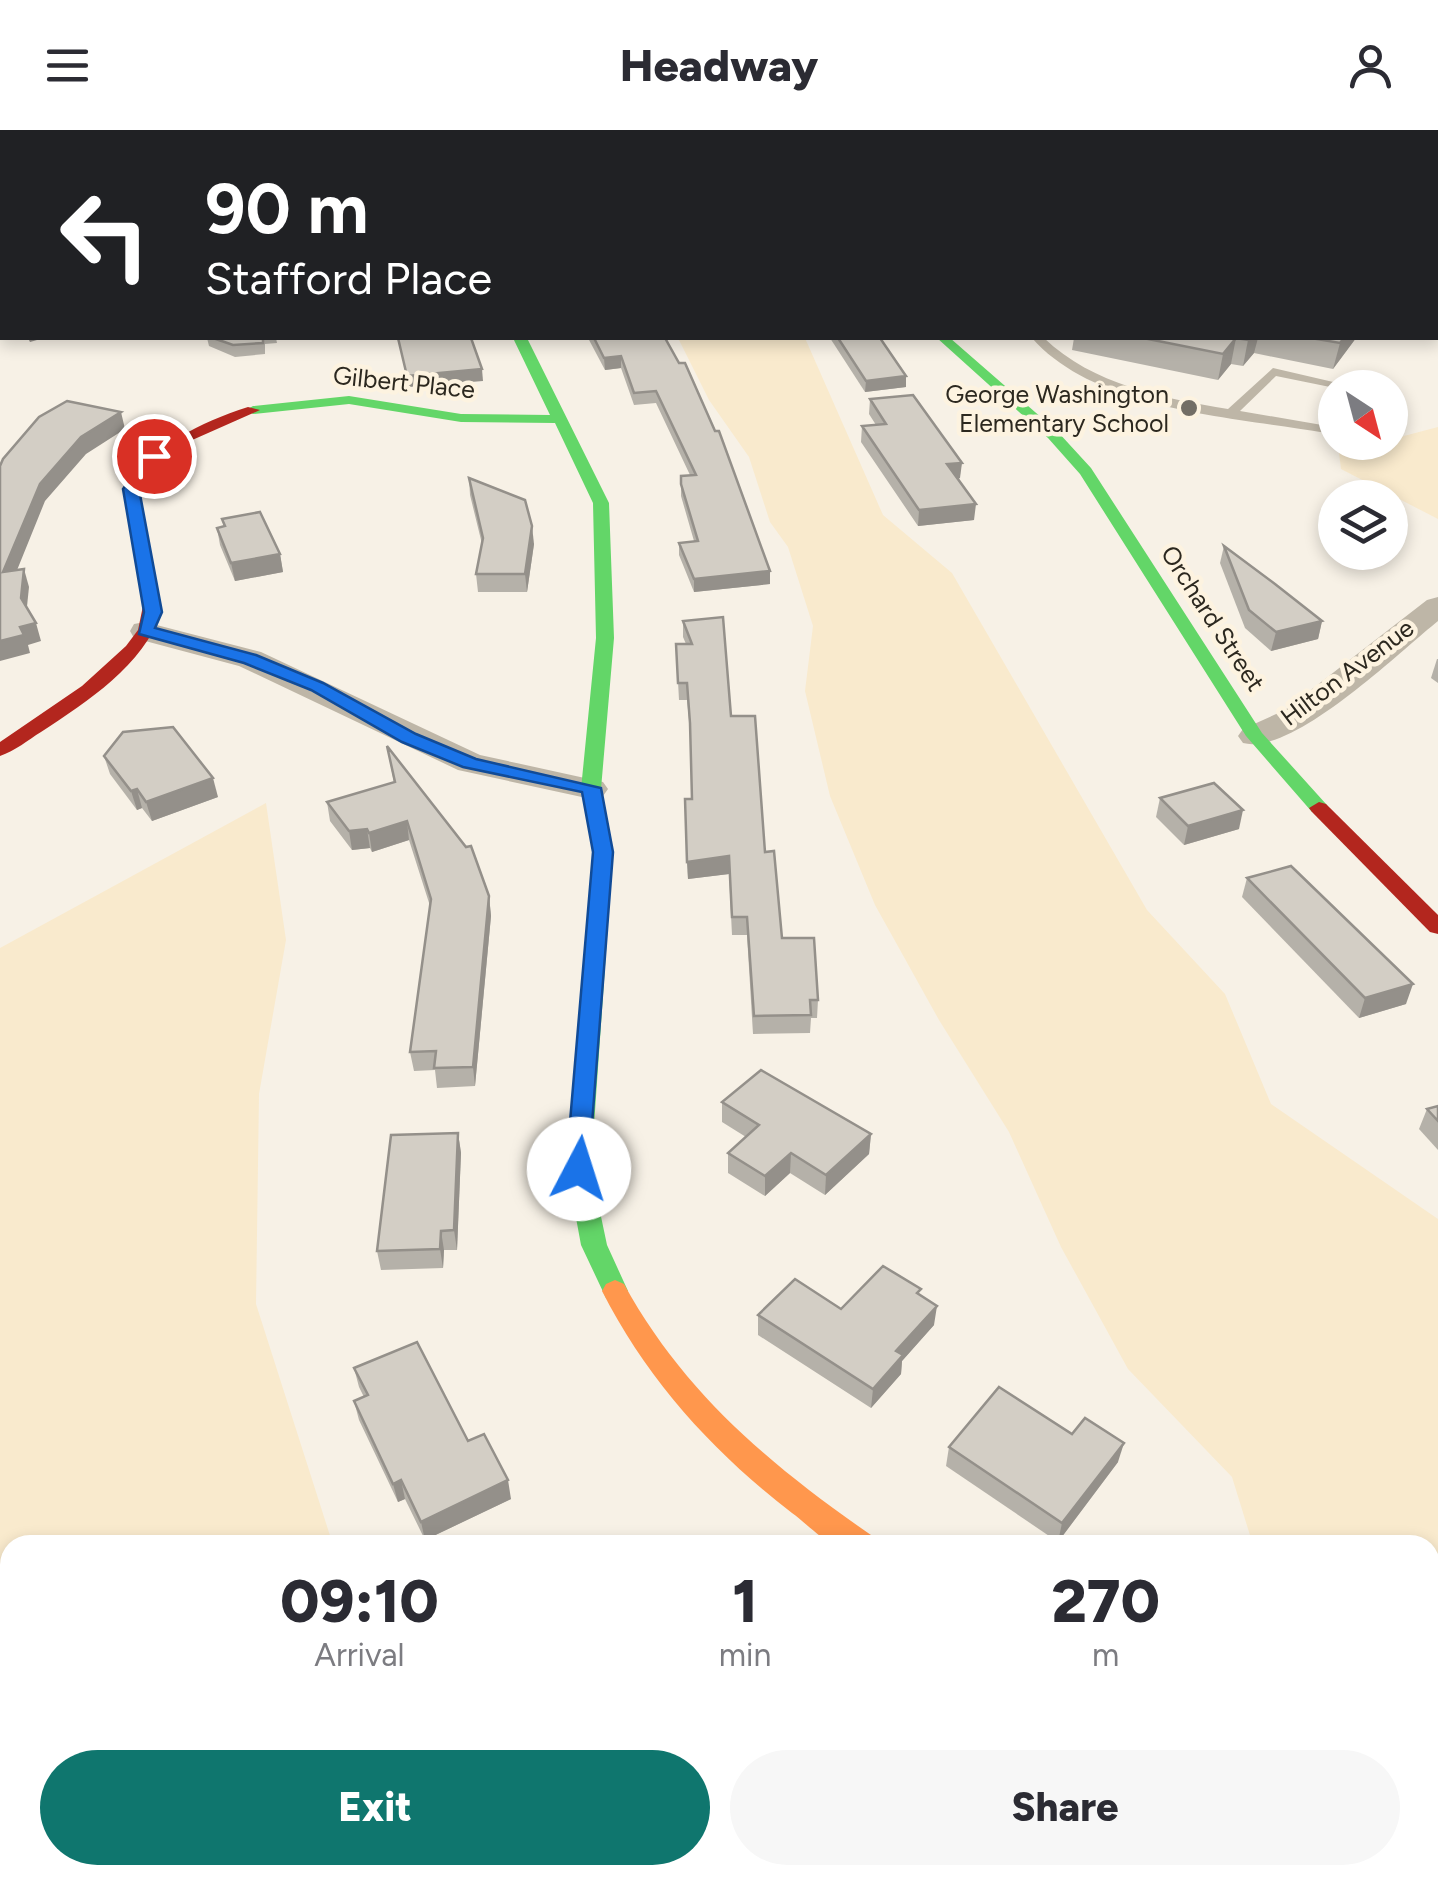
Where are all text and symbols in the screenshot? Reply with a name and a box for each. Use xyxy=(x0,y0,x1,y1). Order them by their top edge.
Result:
icon: menu xyxy=(40,38,95,93)
text: Headway xyxy=(620,38,818,92)
icon: person xyxy=(1343,38,1398,93)
text: 90 m xyxy=(205,166,369,251)
icon: left xyxy=(40,170,170,300)
text: Stafford Place xyxy=(205,251,492,305)
street label: Gilbert Place xyxy=(332,360,476,404)
north arrow xyxy=(1318,370,1408,460)
map controls xyxy=(1318,370,1408,570)
place label: George Washington Elementary School xyxy=(945,379,1169,438)
marker: George Washington Elementary School xyxy=(1178,397,1200,419)
pin xyxy=(112,414,197,499)
icon: arrive xyxy=(127,429,182,484)
button: layers xyxy=(1318,480,1408,570)
street label: Orchard Street xyxy=(1155,540,1271,696)
street label: Hilton Avenue xyxy=(1275,612,1419,732)
position arrow xyxy=(527,1117,631,1221)
text: 09:10 xyxy=(280,1565,439,1637)
text: 1 xyxy=(732,1565,758,1637)
text: 270 xyxy=(1052,1565,1160,1637)
text: Arrival xyxy=(314,1636,405,1674)
text: min xyxy=(719,1636,771,1674)
text: m xyxy=(1092,1636,1119,1674)
button: Exit xyxy=(40,1750,710,1865)
button: Share xyxy=(730,1750,1400,1865)

